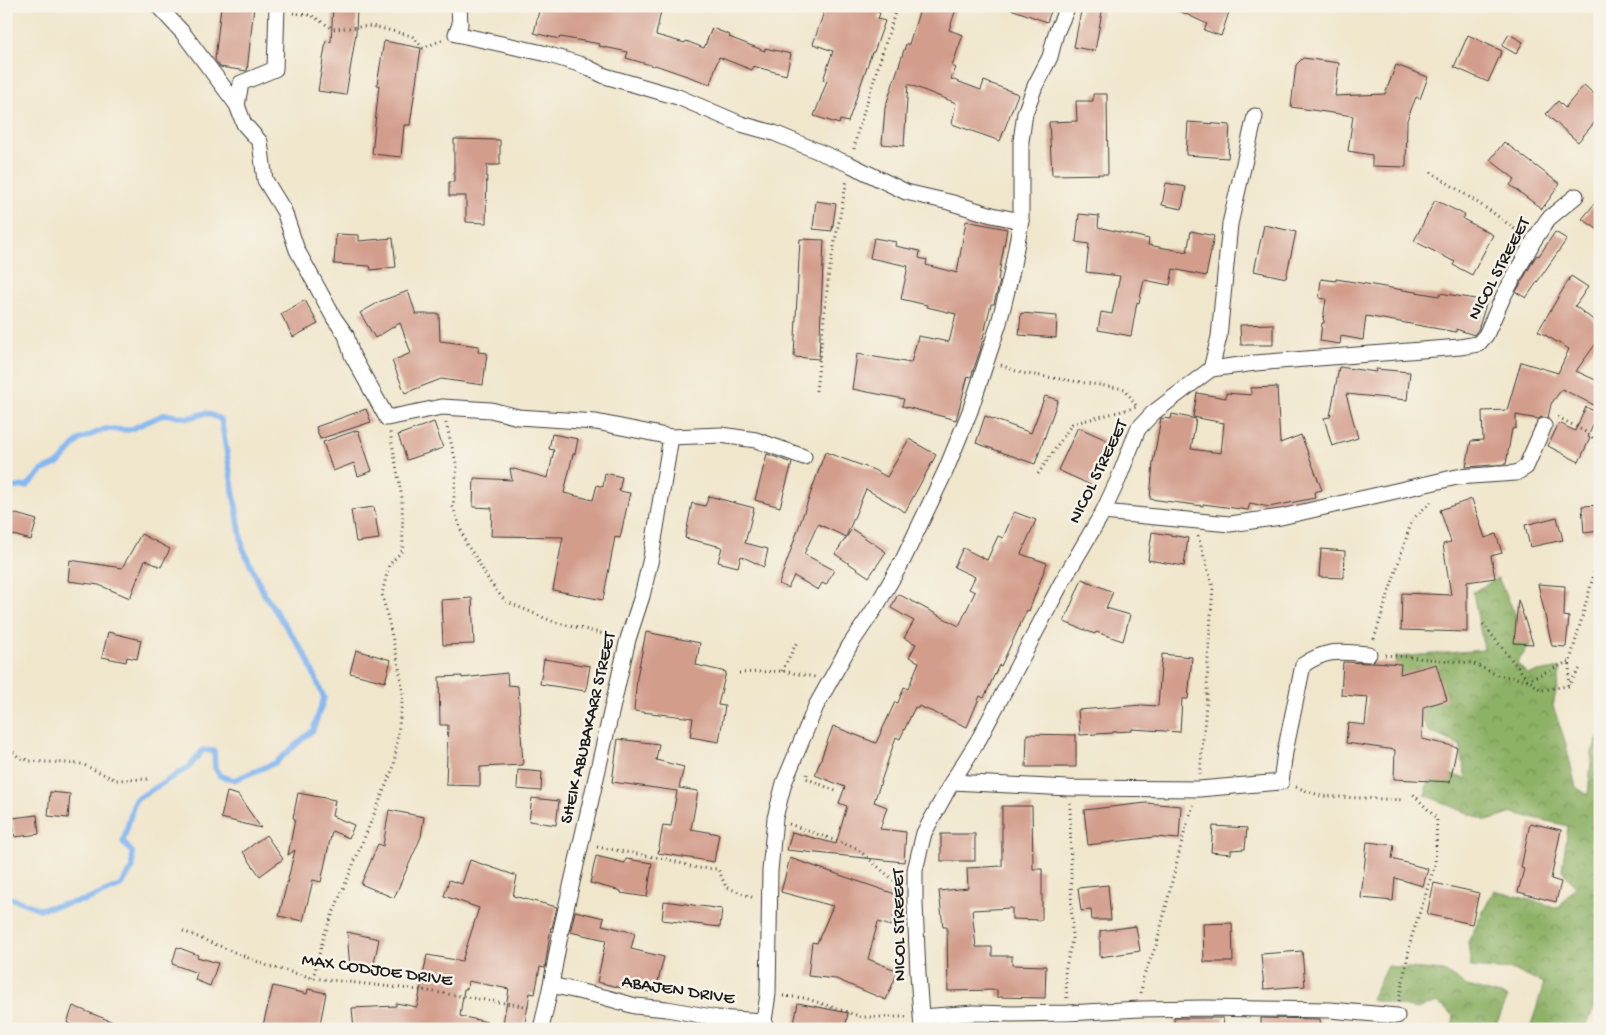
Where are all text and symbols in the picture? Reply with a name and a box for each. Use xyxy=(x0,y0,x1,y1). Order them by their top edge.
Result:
street label: NICOL STREEET xyxy=(1464,213,1536,324)
street label: NICOL STREEET xyxy=(1065,416,1134,527)
street label: SHEIK ABUBAKARR STREET xyxy=(557,629,622,826)
street label: NICOL STREEET xyxy=(888,867,911,982)
street label: MAX CODJOE DRIVE xyxy=(300,950,454,992)
street label: ABAJEN DRIVE xyxy=(620,972,737,1010)

